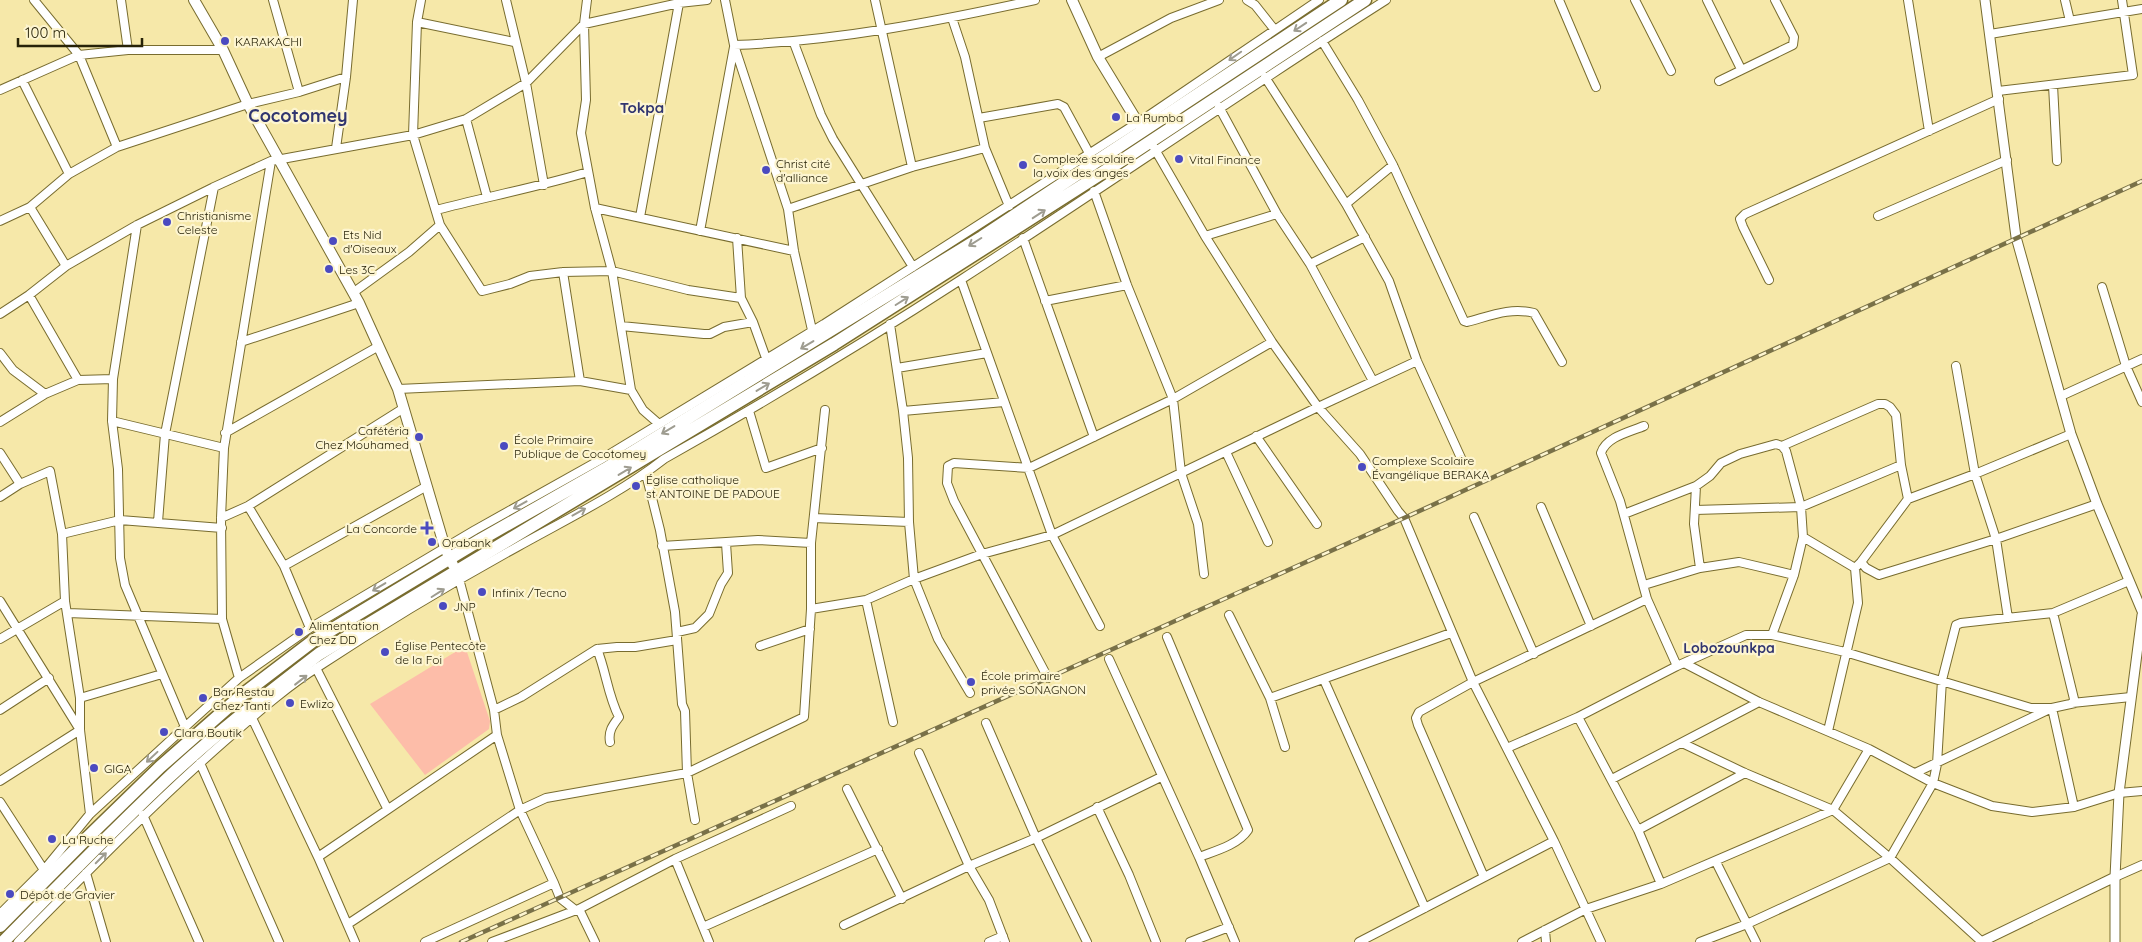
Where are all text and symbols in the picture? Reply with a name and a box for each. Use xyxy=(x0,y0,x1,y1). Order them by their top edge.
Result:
scale bar xyxy=(18,15,141,47)
one-way arrow xyxy=(1293,22,1307,32)
text: 100 m xyxy=(25,23,66,42)
place label: KARAKACHI xyxy=(235,34,302,49)
marker: KARAKACHI xyxy=(219,35,231,47)
one-way arrow xyxy=(1228,51,1242,61)
district label: Tokpa xyxy=(620,98,664,117)
district label: Cocotomey xyxy=(248,104,348,127)
place label: La Rumba xyxy=(1126,110,1183,125)
marker: La Rumba xyxy=(1110,111,1122,123)
place label: Complexe scolaire la voix des anges xyxy=(1033,151,1134,180)
place label: Vital Finance xyxy=(1189,152,1261,167)
marker: Vital Finance xyxy=(1173,153,1185,165)
place label: Christ cité d'alliance xyxy=(776,156,831,185)
marker: Complexe scolaire la voix des anges xyxy=(1017,159,1029,171)
marker: Christ cité d'alliance xyxy=(760,164,772,176)
place label: Christianisme Celeste xyxy=(177,208,251,237)
one-way arrow xyxy=(1031,209,1045,219)
marker: Christianisme Celeste xyxy=(161,216,173,228)
place label: Ets Nid d'Oiseaux xyxy=(343,227,397,256)
marker: Ets Nid d'Oiseaux xyxy=(327,235,339,247)
one-way arrow xyxy=(968,237,982,247)
place label: Les 3C xyxy=(339,262,375,277)
marker: Les 3C xyxy=(323,263,335,275)
one-way arrow xyxy=(894,296,908,306)
one-way arrow xyxy=(800,341,814,351)
one-way arrow xyxy=(756,381,770,391)
place label: Cafétéria Chez Mouhamed xyxy=(315,423,409,452)
one-way arrow xyxy=(662,426,676,436)
marker: Cafétéria Chez Mouhamed xyxy=(413,431,425,443)
place label: École Primaire Publique de Cocotomey xyxy=(514,432,646,461)
marker: École Primaire Publique de Cocotomey xyxy=(498,440,510,452)
place label: Complexe Scolaire Évangélique BERAKA xyxy=(1372,453,1489,482)
marker: Complexe Scolaire Évangélique BERAKA xyxy=(1356,461,1368,473)
one-way arrow xyxy=(617,466,631,476)
place label: Église catholique st ANTOINE DE PADOUE xyxy=(646,472,780,501)
marker: Église catholique st ANTOINE DE PADOUE xyxy=(630,480,642,492)
one-way arrow xyxy=(513,501,527,511)
one-way arrow xyxy=(571,507,586,516)
place label: La Concorde xyxy=(346,521,417,536)
marker: La Concorde xyxy=(421,522,433,534)
place label: Orabank xyxy=(442,535,491,550)
marker: Orabank xyxy=(426,536,438,548)
one-way arrow xyxy=(373,583,387,593)
place label: Infinix /Tecno xyxy=(492,585,567,600)
marker: Infinix /Tecno xyxy=(476,586,488,598)
one-way arrow xyxy=(430,587,444,597)
place label: JNP xyxy=(453,599,476,614)
marker: JNP xyxy=(437,600,449,612)
place label: Alimentation Chez DD xyxy=(309,618,379,647)
marker: Alimentation Chez DD xyxy=(293,626,305,638)
place label: Église Pentecôte de la Foi xyxy=(395,638,486,667)
district label: Lobozounkpa xyxy=(1683,639,1775,657)
marker: Église Pentecôte de la Foi xyxy=(379,646,391,658)
place label: École primaire privée SONAGNON xyxy=(981,668,1086,697)
one-way arrow xyxy=(294,674,307,685)
marker: École primaire privée SONAGNON xyxy=(965,676,977,688)
place label: Bar Restau Chez Tanti xyxy=(213,684,274,713)
marker: Bar Restau Chez Tanti xyxy=(197,692,209,704)
place label: Ewlizo xyxy=(300,696,334,711)
marker: Ewlizo xyxy=(284,697,296,709)
place label: Clara Boutik xyxy=(174,725,242,740)
marker: Clara Boutik xyxy=(158,726,170,738)
one-way arrow xyxy=(146,751,158,763)
place label: GIGA xyxy=(104,761,132,776)
marker: GIGA xyxy=(88,762,100,774)
place label: La Ruche xyxy=(62,832,114,847)
marker: La Ruche xyxy=(46,833,58,845)
one-way arrow xyxy=(95,851,107,864)
place label: Dépôt de Gravier xyxy=(20,887,115,902)
marker: Dépôt de Gravier xyxy=(4,888,16,900)

